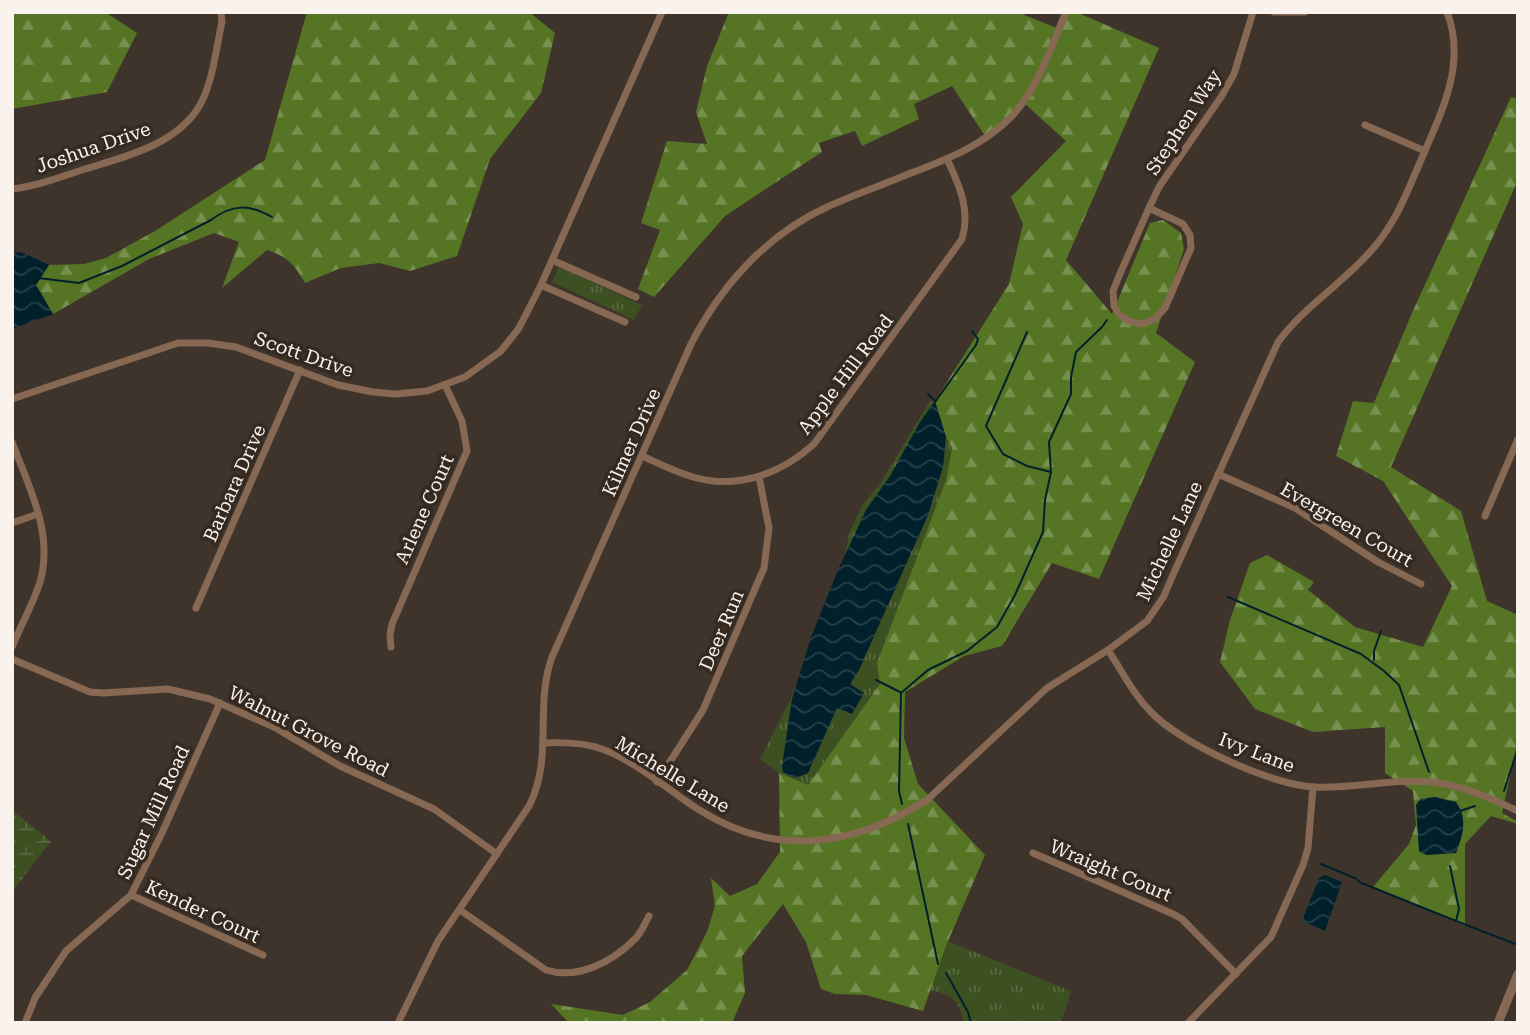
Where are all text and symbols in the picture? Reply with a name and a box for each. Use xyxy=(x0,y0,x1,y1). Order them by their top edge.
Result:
street label: Stephen Way xyxy=(1141,65,1226,179)
street label: Joshua Drive xyxy=(33,117,154,178)
street label: Apple Hill Road xyxy=(793,310,898,439)
street label: Scott Drive xyxy=(251,327,356,382)
street label: Kilmer Drive xyxy=(597,385,666,500)
street label: Barbara Drive xyxy=(198,421,270,545)
street label: Arlene Court xyxy=(390,451,459,567)
street label: Evergreen Court xyxy=(1276,477,1417,572)
street label: Michelle Lane xyxy=(1132,478,1207,605)
street label: Deer Run xyxy=(694,586,749,674)
street label: Walnut Grove Road xyxy=(225,681,393,782)
street label: Ivy Lane xyxy=(1216,727,1298,777)
street label: Michelle Lane xyxy=(611,731,734,818)
street label: Sugar Mill Road xyxy=(112,742,194,883)
street label: Wraight Court xyxy=(1046,834,1175,906)
street label: Kender Court xyxy=(142,875,264,948)

